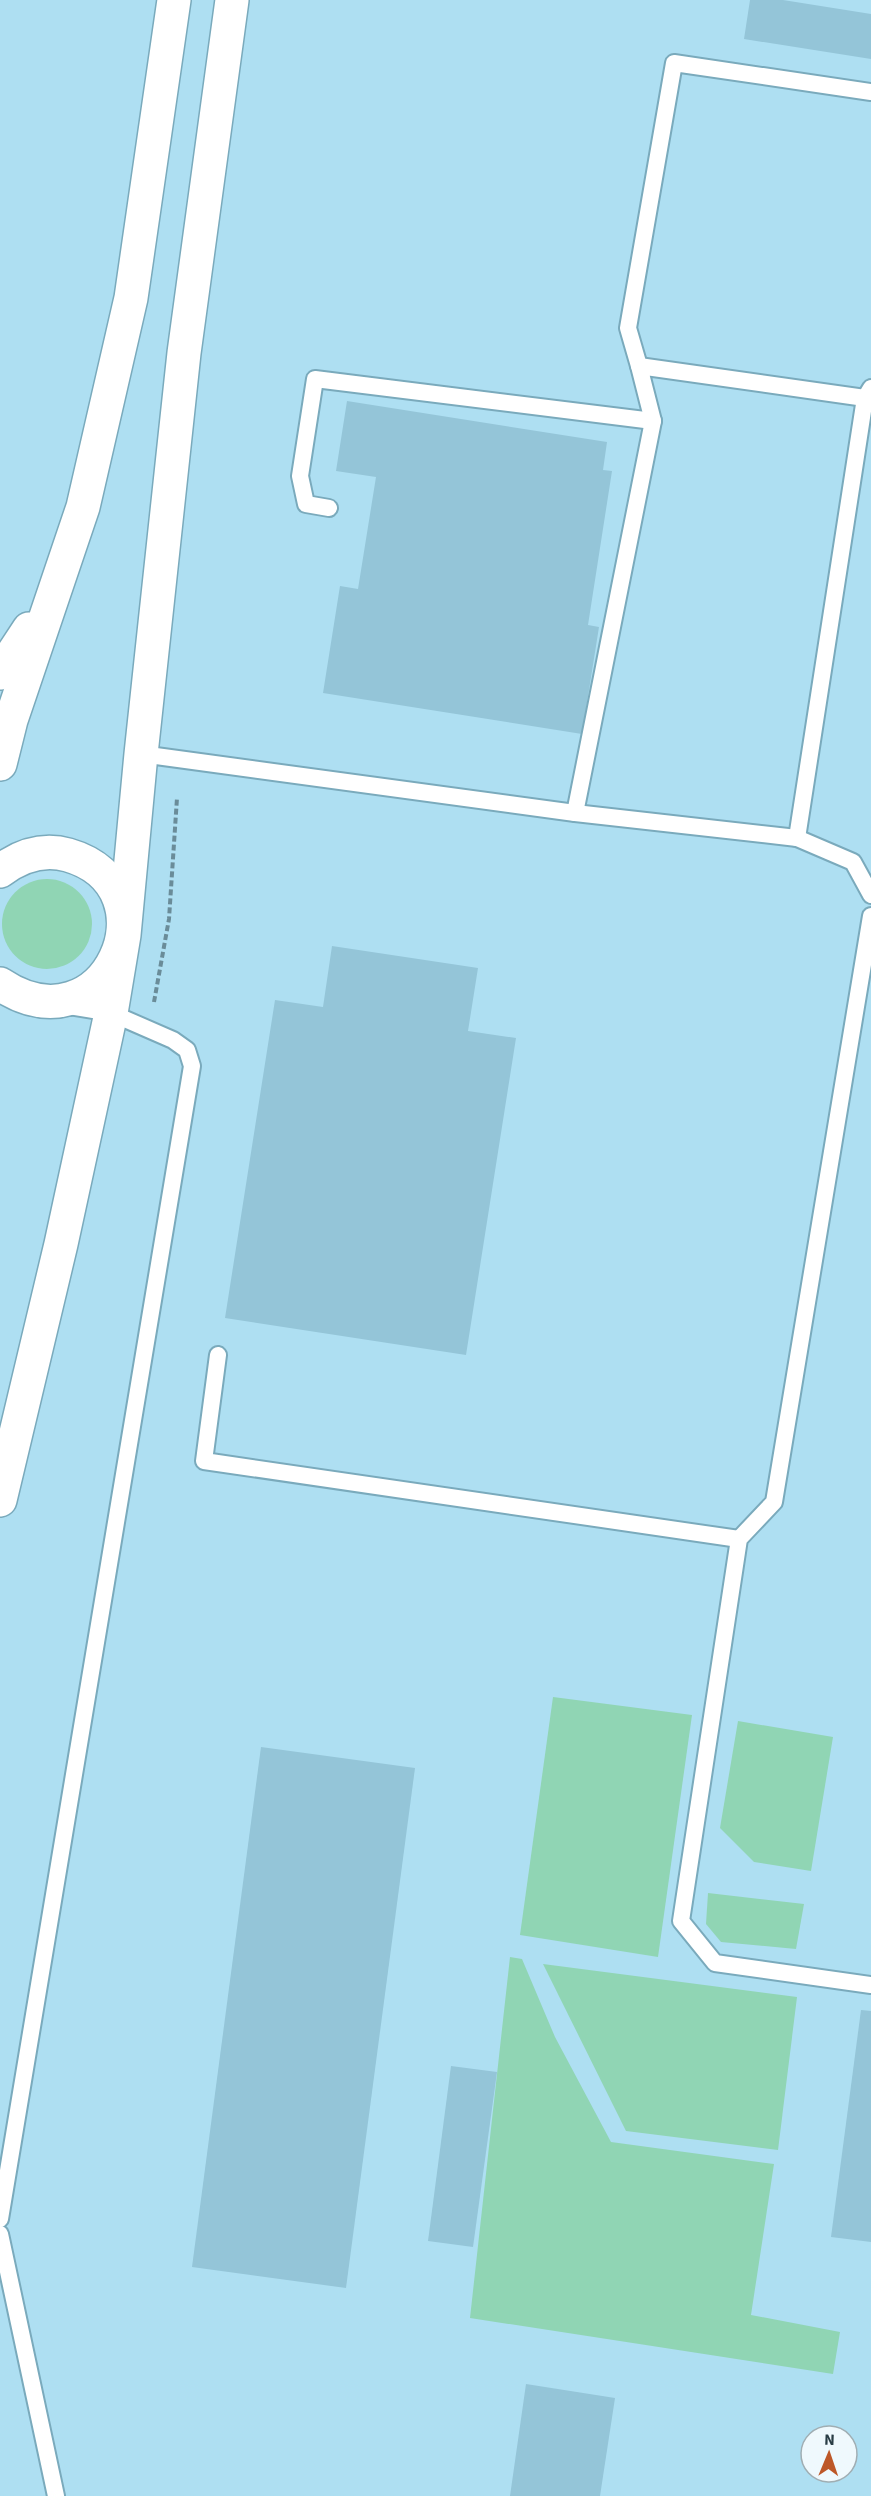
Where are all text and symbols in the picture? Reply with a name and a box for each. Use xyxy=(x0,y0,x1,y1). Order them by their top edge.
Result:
north arrow xyxy=(799,2424,859,2484)
text: N xyxy=(824,2429,835,2451)

